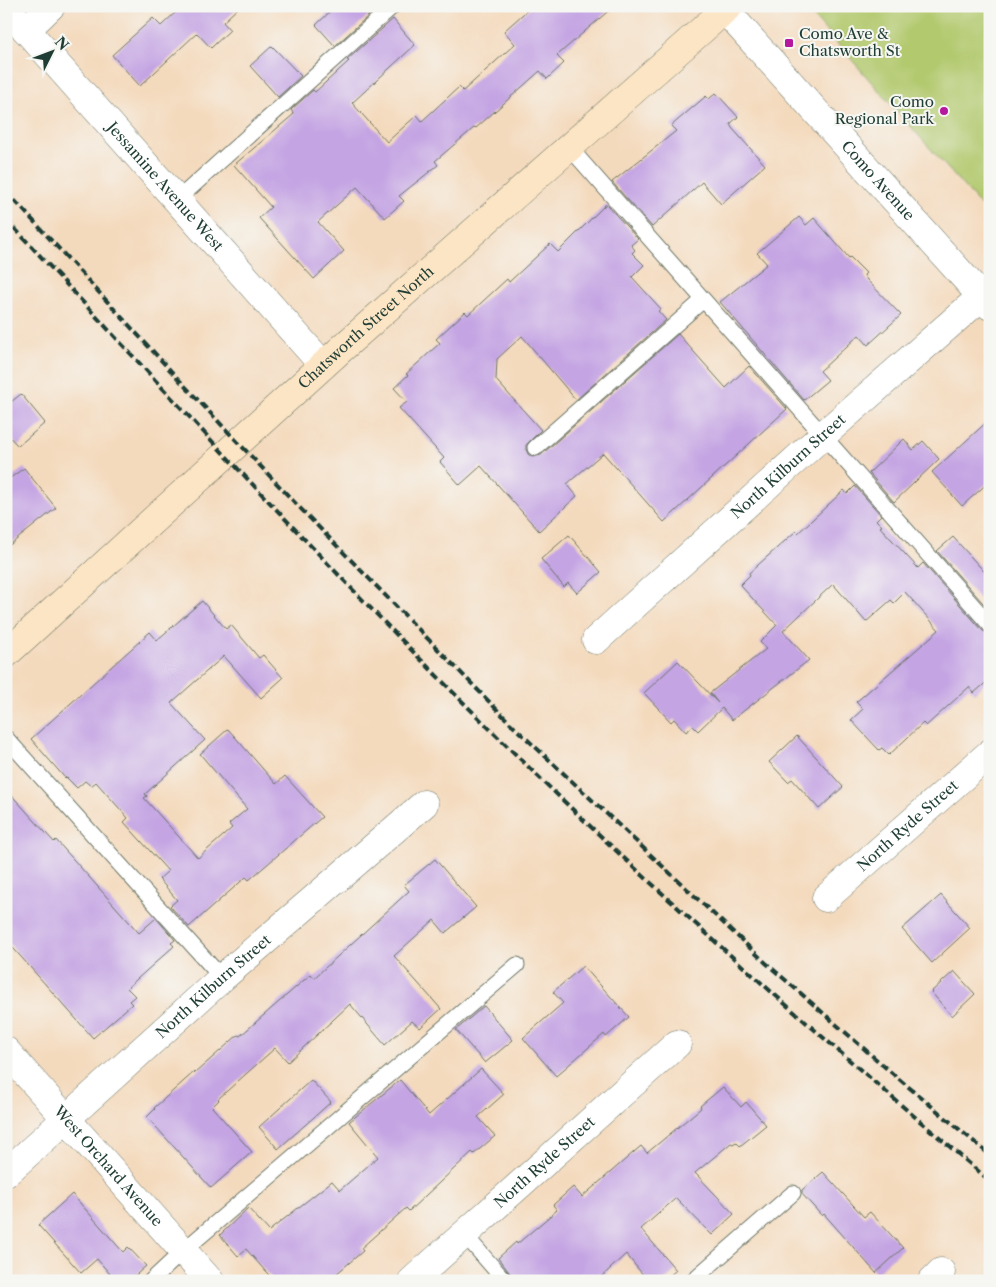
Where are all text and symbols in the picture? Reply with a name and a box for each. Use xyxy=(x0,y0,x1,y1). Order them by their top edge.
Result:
place label: Como Ave & Chatsworth St xyxy=(799,24,901,60)
north arrow xyxy=(28,28,78,78)
text: N xyxy=(51,33,72,54)
marker: Como Ave & Chatsworth St xyxy=(783,37,795,49)
place label: Como Regional Park xyxy=(835,92,935,128)
marker: Como Regional Park xyxy=(938,105,950,117)
street label: Jessamine Avenue West xyxy=(102,116,228,255)
street label: Como Avenue xyxy=(837,136,919,224)
street label: Chatsworth Street North xyxy=(294,261,438,393)
street label: North Kilburn Street xyxy=(727,409,850,523)
street label: North Ryde Street xyxy=(853,775,962,875)
street label: North Kilburn Street xyxy=(152,930,275,1042)
street label: West Orchard Avenue xyxy=(49,1101,167,1230)
street label: North Ryde Street xyxy=(490,1112,599,1212)

